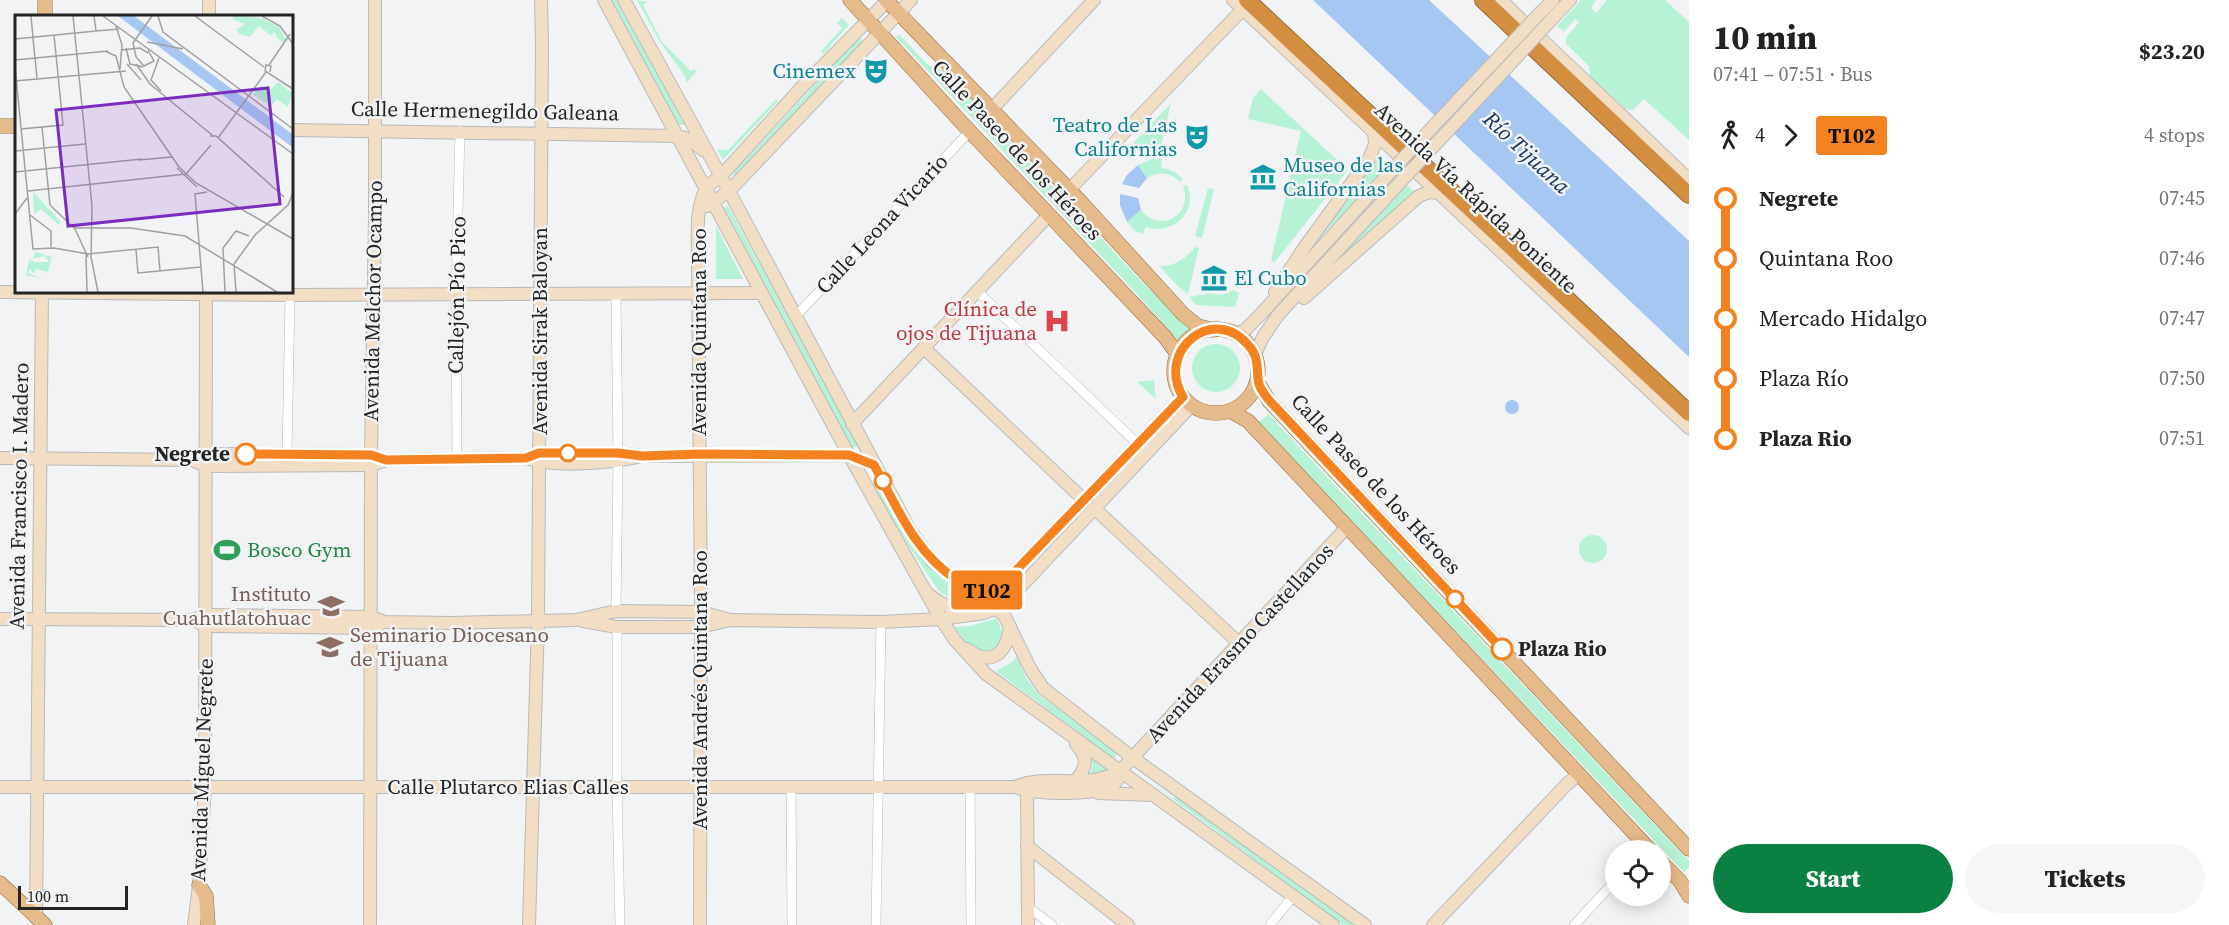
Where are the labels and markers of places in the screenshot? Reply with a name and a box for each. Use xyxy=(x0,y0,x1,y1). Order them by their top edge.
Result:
place label: Cinemex xyxy=(772,56,856,85)
theatre icon: Cinemex xyxy=(861,56,891,86)
place label: Teatro de Las Californias xyxy=(1053,110,1177,163)
theatre icon: Teatro de Las Californias xyxy=(1182,122,1212,152)
place label: Museo de las Californias xyxy=(1283,150,1403,203)
museum icon: Museo de las Californias xyxy=(1248,162,1278,192)
museum icon: El Cubo xyxy=(1199,263,1229,293)
place label: El Cubo xyxy=(1234,263,1307,292)
place label: Clínica de ojos de Tijuana xyxy=(896,294,1037,347)
hospital icon: Clínica de ojos de Tijuana xyxy=(1042,306,1072,336)
place label: Negrete xyxy=(154,439,230,468)
marker: Negrete xyxy=(235,443,257,465)
unlabelled marker xyxy=(559,444,577,462)
unlabelled marker xyxy=(874,472,892,490)
sports icon: Bosco Gym xyxy=(212,535,242,565)
place label: Bosco Gym xyxy=(247,535,352,564)
place label: Instituto Cuahutlatohuac xyxy=(163,579,311,632)
unlabelled marker xyxy=(1446,590,1464,608)
school or university icon: Instituto Cuahutlatohuac xyxy=(316,591,346,621)
place label: Seminario Diocesano de Tijuana xyxy=(350,620,549,673)
school or university icon: Seminario Diocesano de Tijuana xyxy=(315,632,345,662)
place label: Plaza Rio xyxy=(1518,634,1607,663)
marker: Plaza Rio xyxy=(1491,638,1513,660)

